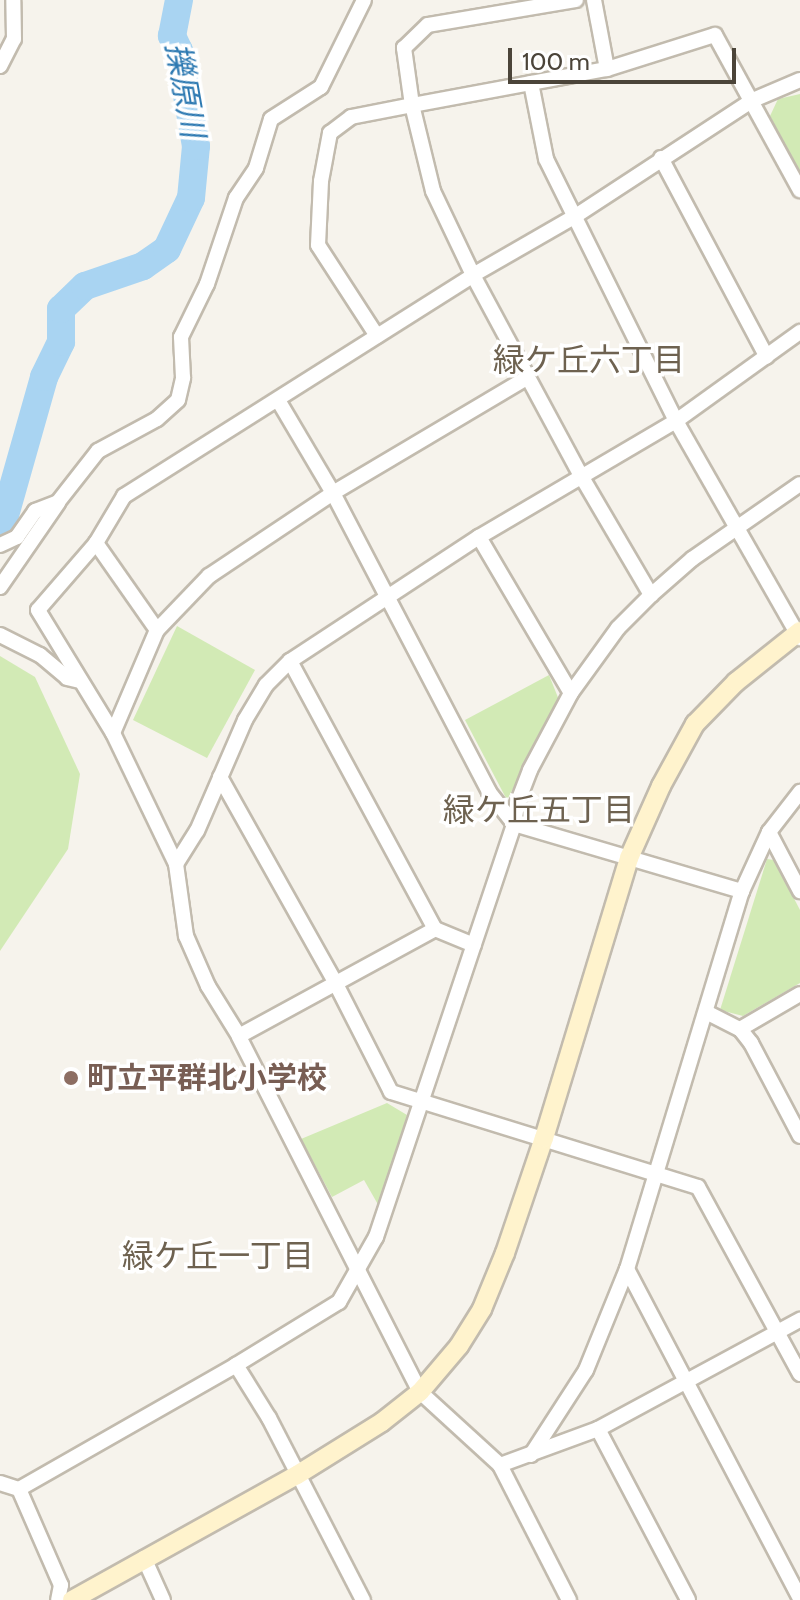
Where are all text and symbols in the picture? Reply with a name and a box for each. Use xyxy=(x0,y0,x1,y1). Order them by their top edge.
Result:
scale bar xyxy=(512,32,740,82)
water label: 擽原川 xyxy=(158,39,212,141)
text: 100 m xyxy=(522,47,590,76)
district label: 緑ケ丘六丁目 xyxy=(493,341,685,379)
district label: 緑ケ丘五丁目 xyxy=(443,791,635,829)
place label: 町立平群北小学校 xyxy=(87,1060,327,1096)
marker: 町立平群北小学校 xyxy=(62,1069,80,1087)
district label: 緑ケ丘一丁目 xyxy=(122,1237,314,1275)

